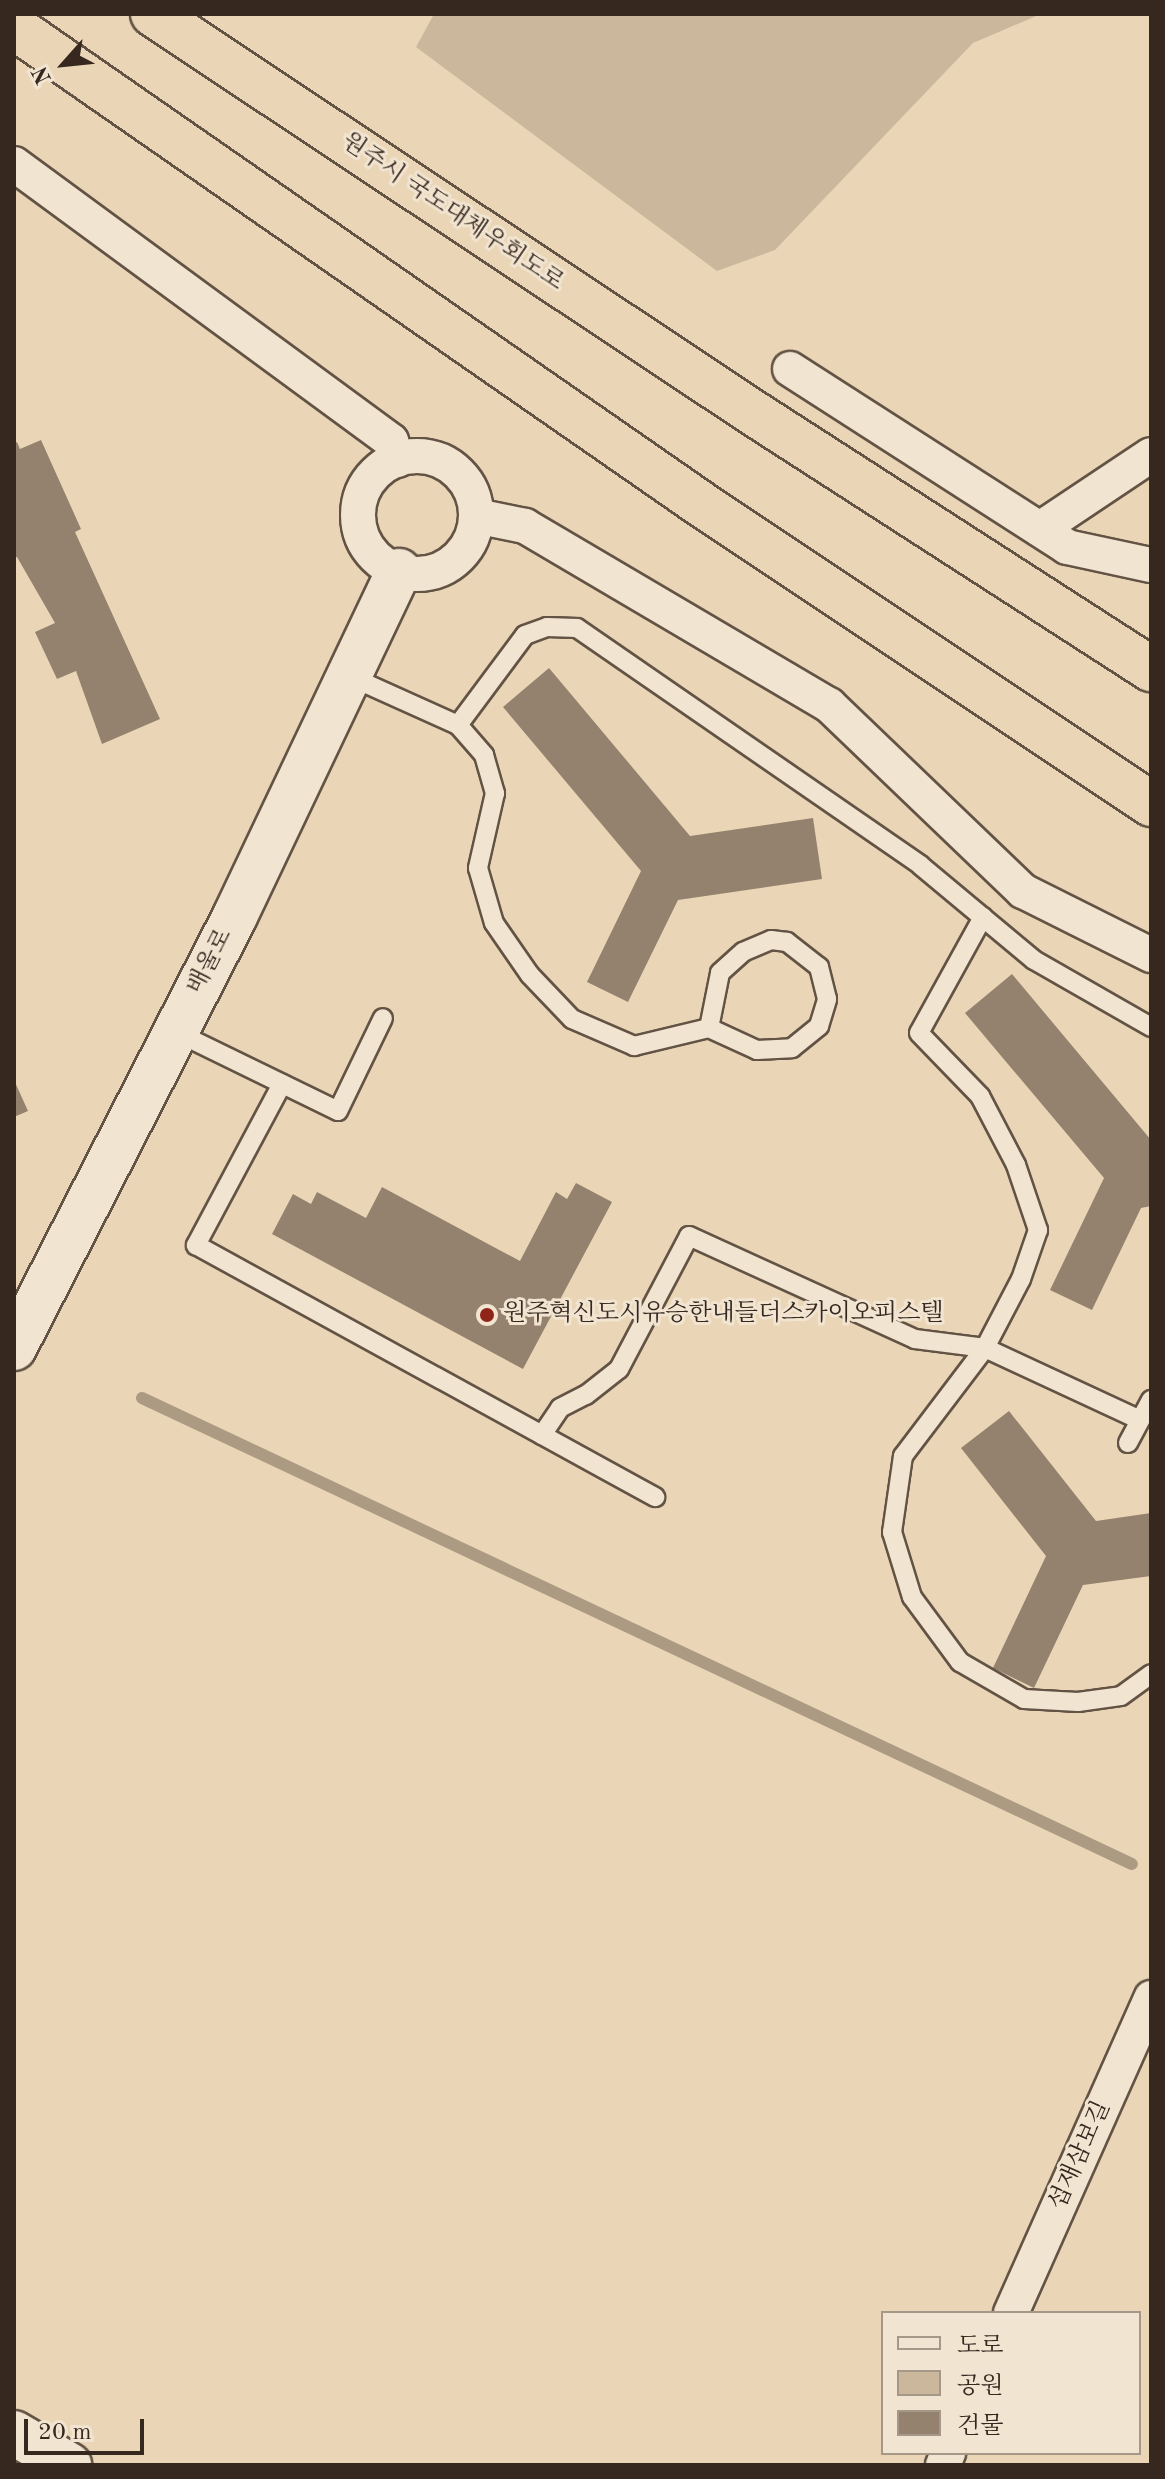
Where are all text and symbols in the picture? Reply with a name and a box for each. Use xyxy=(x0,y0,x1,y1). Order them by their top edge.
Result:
north arrow xyxy=(24,24,104,104)
text: N xyxy=(29,62,56,87)
street label: 원주시 국도대체우회도로 xyxy=(335,128,569,298)
street label: 배울로 xyxy=(182,924,240,1000)
place label: 원주혁신도시유승한내들더스카이오피스텔 xyxy=(503,1301,943,1329)
marker: 원주혁신도시유승한내들더스카이오피스텔 xyxy=(478,1306,496,1324)
street label: 섭재삼보길 xyxy=(1044,2097,1118,2215)
legend xyxy=(881,2311,1141,2455)
text: 도로 xyxy=(957,2335,1003,2359)
text: 공원 xyxy=(957,2375,1003,2399)
scale bar xyxy=(28,2403,148,2453)
text: 건물 xyxy=(957,2415,1003,2439)
text: 20 m xyxy=(38,2421,92,2445)

